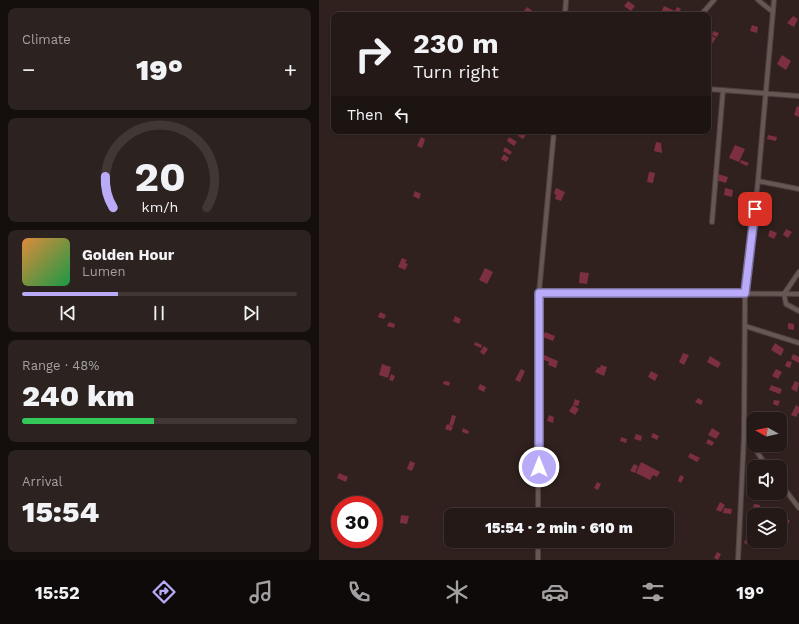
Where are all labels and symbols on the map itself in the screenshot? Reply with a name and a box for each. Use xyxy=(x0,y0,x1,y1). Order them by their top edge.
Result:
pin xyxy=(738,192,772,226)
north arrow xyxy=(747,412,787,452)
position arrow xyxy=(518,446,560,488)
speed limit sign: 30 xyxy=(331,496,383,548)

